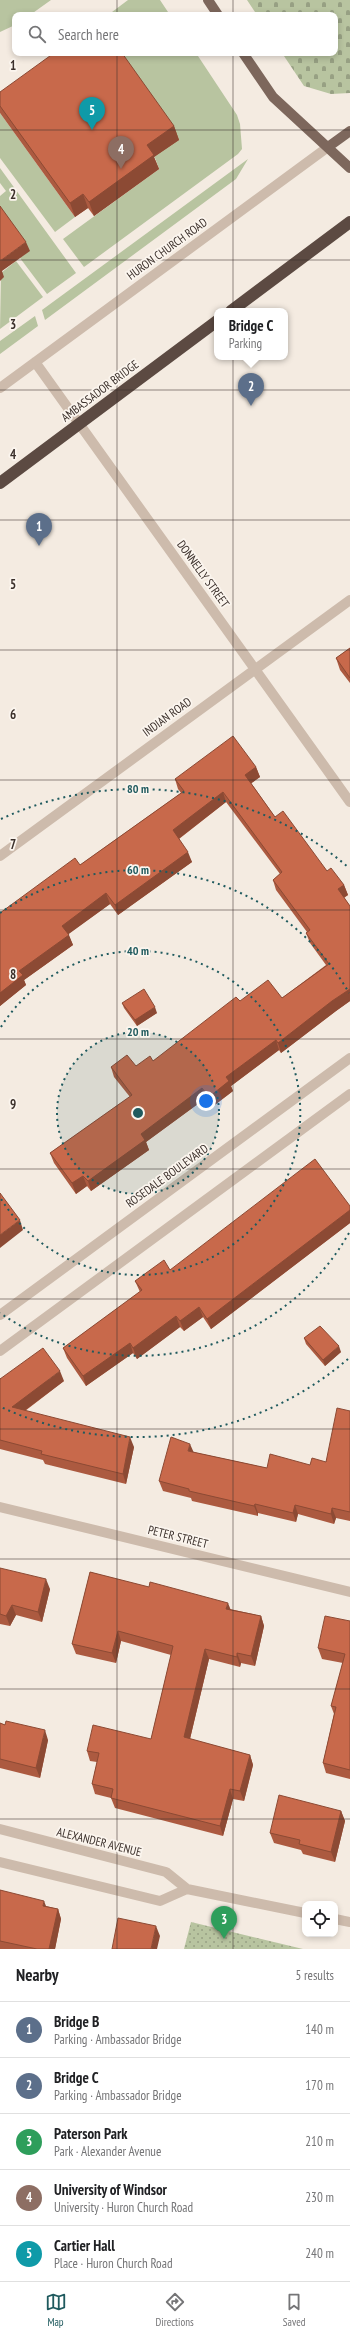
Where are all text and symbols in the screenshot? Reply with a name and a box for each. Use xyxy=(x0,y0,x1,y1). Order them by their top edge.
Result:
search box xyxy=(12,12,338,56)
icon: search xyxy=(26,23,48,45)
text: Search here xyxy=(58,25,119,44)
text: 1 xyxy=(10,57,16,74)
pin: 5 xyxy=(79,97,105,130)
pin: 4 xyxy=(108,136,134,169)
text: 2 xyxy=(10,186,16,203)
street label: HURON CHURCH ROAD xyxy=(124,214,210,283)
popup xyxy=(214,308,288,360)
text: 3 xyxy=(10,316,16,333)
text: Bridge C xyxy=(229,316,273,335)
text: Parking xyxy=(229,335,262,352)
street label: AMBASSADOR BRIDGE xyxy=(58,357,141,425)
pin: 2 xyxy=(238,373,264,406)
text: 4 xyxy=(10,446,17,463)
pin: 1 xyxy=(26,513,52,546)
street label: DONNELLY STREET xyxy=(174,537,233,611)
text: 5 xyxy=(10,576,16,593)
street label: INDIAN ROAD xyxy=(139,694,194,739)
text: 6 xyxy=(10,706,16,723)
text: 80 m xyxy=(127,781,149,796)
text: 7 xyxy=(10,836,16,853)
text: 60 m xyxy=(127,862,149,877)
text: 40 m xyxy=(127,943,149,958)
text: 8 xyxy=(10,966,16,983)
text: 20 m xyxy=(127,1024,149,1039)
your location xyxy=(196,1091,216,1111)
text: 9 xyxy=(10,1096,16,1113)
centre of rings xyxy=(131,1106,145,1120)
street label: ROSEDALE BOULEVARD xyxy=(123,1141,211,1211)
street label: PETER STREET xyxy=(147,1522,210,1551)
street label: ALEXANDER AVENUE xyxy=(55,1824,143,1859)
map controls xyxy=(302,1901,338,1937)
button: locate xyxy=(302,1901,338,1937)
pin: 3 xyxy=(211,1906,237,1939)
text: Nearby xyxy=(16,1964,59,1986)
text: 5 results xyxy=(295,1967,334,1984)
text: Bridge B xyxy=(54,2012,99,2031)
text: 1 xyxy=(26,2021,32,2038)
text: 140 m xyxy=(305,2021,334,2038)
text: Parking · Ambassador Bridge xyxy=(54,2031,182,2048)
text: Bridge C xyxy=(54,2068,99,2087)
text: 2 xyxy=(26,2077,32,2094)
text: 170 m xyxy=(305,2077,334,2094)
text: Parking · Ambassador Bridge xyxy=(54,2087,182,2104)
text: Paterson Park xyxy=(54,2124,128,2143)
text: 3 xyxy=(26,2133,32,2150)
text: 210 m xyxy=(305,2133,334,2150)
text: Park · Alexander Avenue xyxy=(54,2143,161,2160)
text: University of Windsor xyxy=(54,2180,167,2199)
text: 4 xyxy=(26,2189,32,2206)
text: 230 m xyxy=(305,2189,334,2206)
text: University · Huron Church Road xyxy=(54,2199,193,2216)
text: Cartier Hall xyxy=(54,2236,115,2255)
text: 5 xyxy=(26,2245,32,2262)
text: 240 m xyxy=(305,2245,334,2262)
text: Place · Huron Church Road xyxy=(54,2255,173,2272)
tab: Map xyxy=(45,2291,67,2329)
tab: Directions xyxy=(156,2291,194,2329)
tab: Saved xyxy=(283,2291,305,2329)

